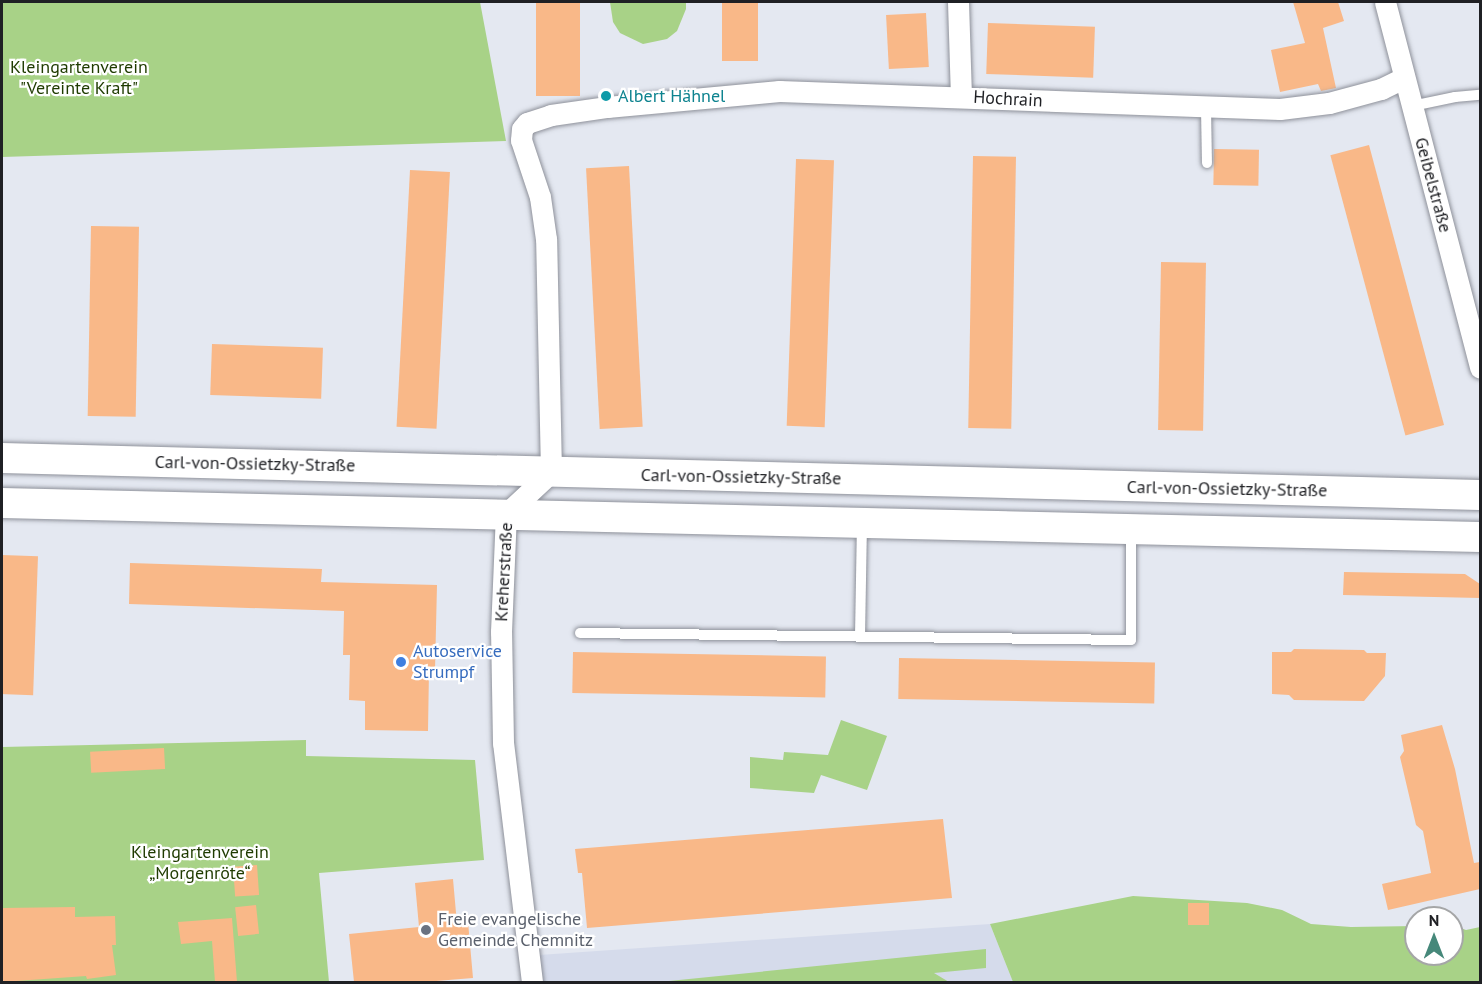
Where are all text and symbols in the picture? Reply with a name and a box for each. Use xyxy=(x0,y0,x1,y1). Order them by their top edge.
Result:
park label: Kleingartenverein "Vereinte Kraft" xyxy=(10,57,148,100)
place label: Albert Hähnel xyxy=(618,85,725,107)
street label: Hochrain xyxy=(973,86,1043,112)
marker: Albert Hähnel xyxy=(599,89,613,103)
street label: Geibelstraße xyxy=(1410,135,1456,235)
street label: Carl-von-Ossietzky-Straße xyxy=(154,451,356,477)
street label: Carl-von-Ossietzky-Straße xyxy=(640,464,842,490)
street label: Carl-von-Ossietzky-Straße xyxy=(1126,476,1328,502)
street label: Kreherstraße xyxy=(491,522,517,622)
place label: Autoservice Strumpf xyxy=(413,641,502,684)
marker: Autoservice Strumpf xyxy=(394,655,408,669)
park label: Kleingartenverein „Morgenröte“ xyxy=(131,842,269,884)
north arrow xyxy=(1404,906,1464,966)
place label: Freie evangelische Gemeinde Chemnitz xyxy=(438,909,593,952)
text: N xyxy=(1429,910,1439,930)
marker: Freie evangelische Gemeinde Chemnitz xyxy=(419,923,433,937)

